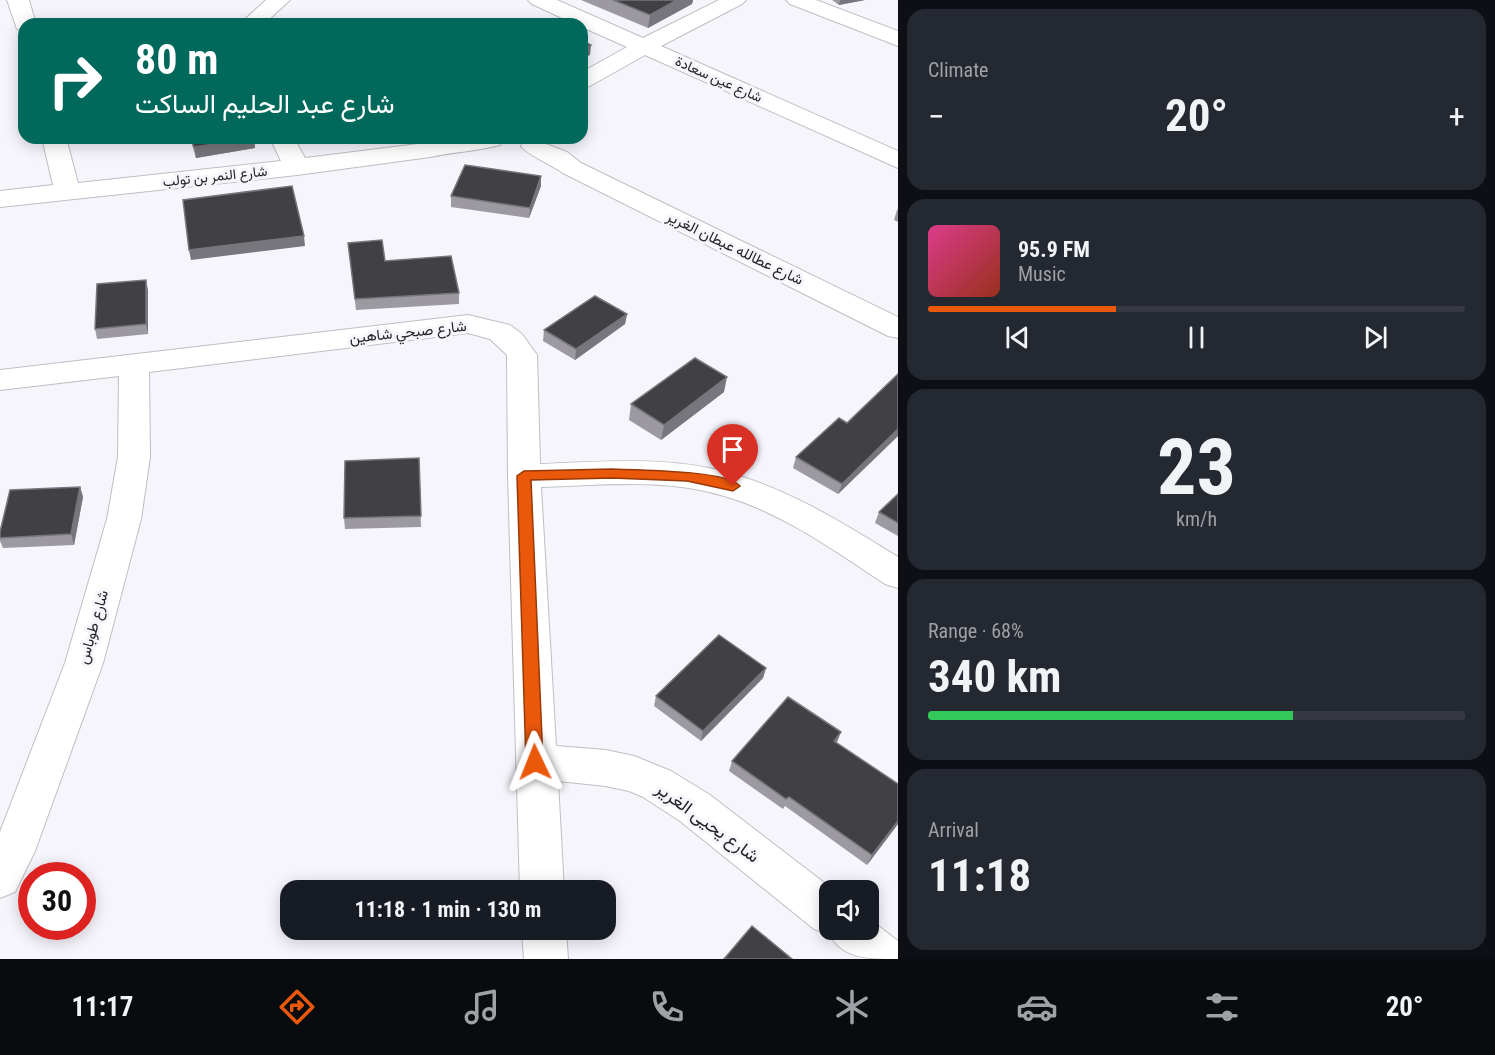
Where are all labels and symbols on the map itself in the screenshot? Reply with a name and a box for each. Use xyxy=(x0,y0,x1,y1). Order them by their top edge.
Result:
street label: شارع عين سعادة xyxy=(672,53,765,108)
street label: شارع النمر بن تولب xyxy=(162,163,268,192)
street label: شارع عطالله عبطان الغرير xyxy=(662,207,806,291)
street label: شارع صبحي شاهين xyxy=(349,317,468,351)
pin xyxy=(707,424,758,486)
street label: شارع طوباس xyxy=(74,588,114,667)
position arrow xyxy=(503,730,567,794)
street label: شارع يحيى الغرير xyxy=(650,777,764,868)
speed limit sign: 30 xyxy=(18,862,96,940)

